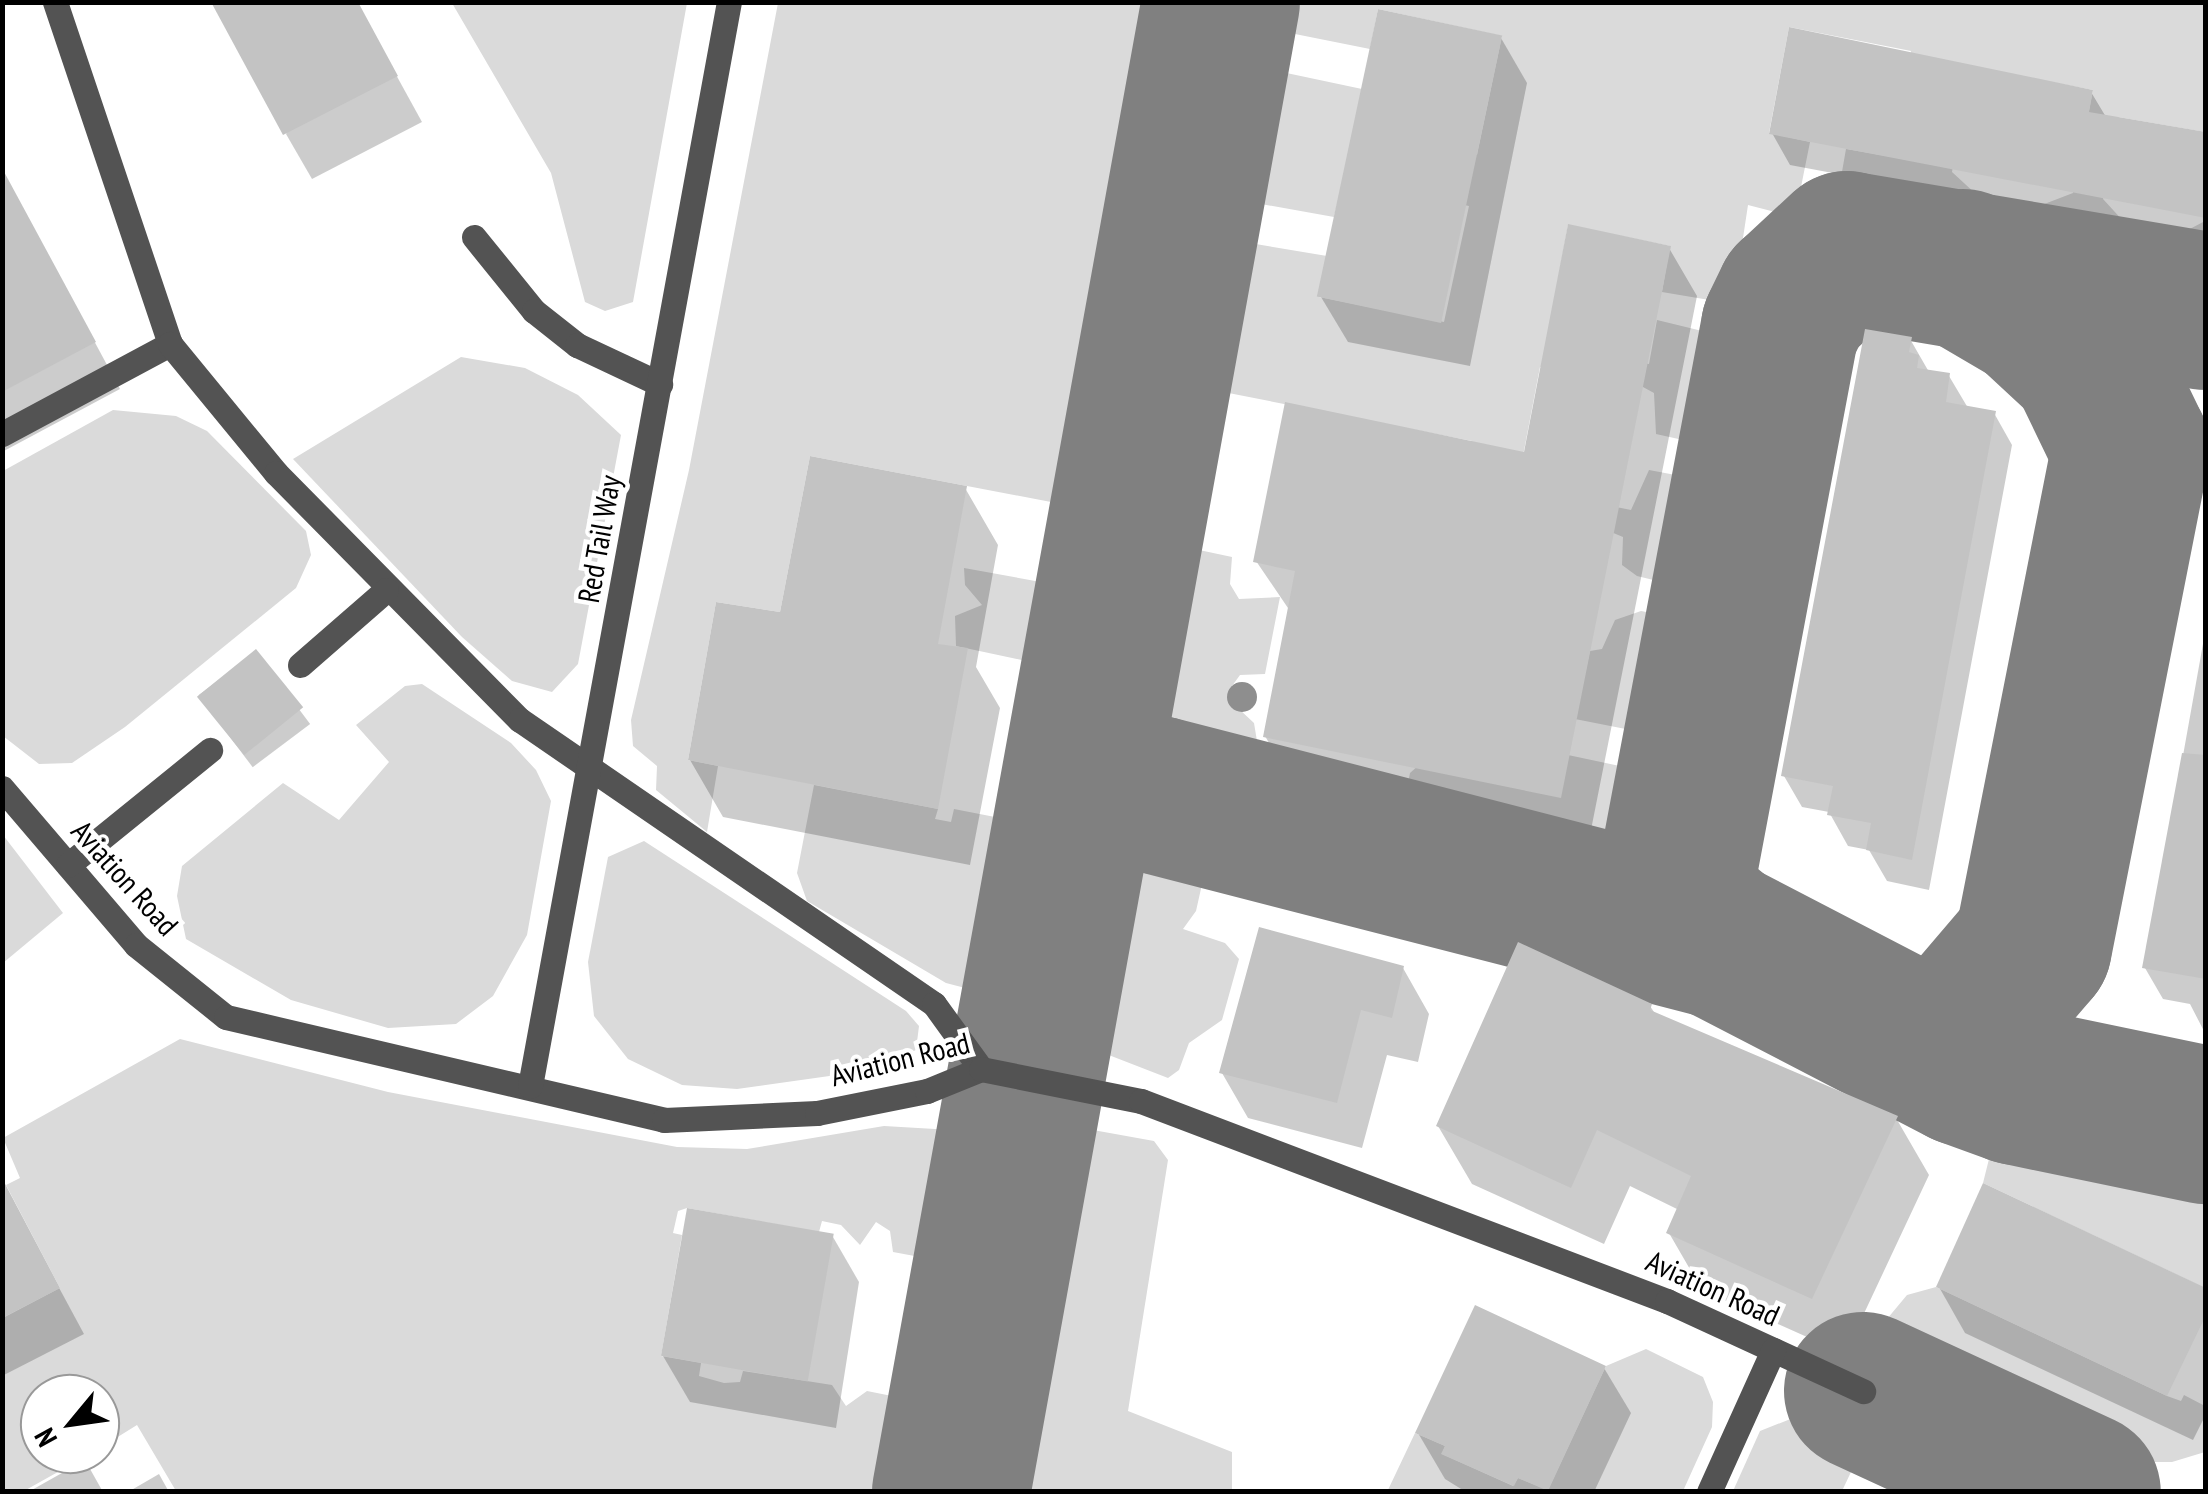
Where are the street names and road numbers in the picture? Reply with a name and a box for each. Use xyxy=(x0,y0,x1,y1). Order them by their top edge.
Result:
street label: Red Tail Way xyxy=(570,472,628,606)
street label: Aviation Road xyxy=(64,813,186,943)
street label: Aviation Road xyxy=(827,1024,973,1094)
street label: Aviation Road xyxy=(1641,1243,1785,1333)

